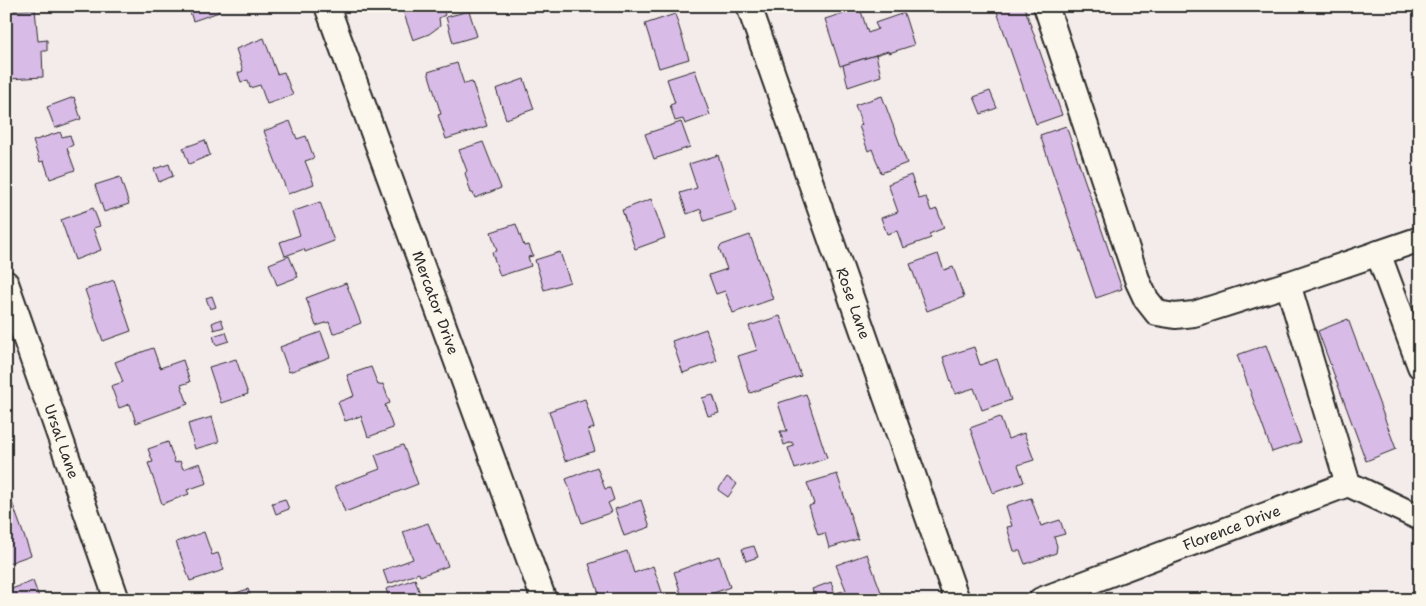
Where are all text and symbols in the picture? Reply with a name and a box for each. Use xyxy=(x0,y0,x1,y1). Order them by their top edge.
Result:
street label: Mercator Drive xyxy=(407,248,464,358)
street label: Rose Lane xyxy=(831,265,875,342)
street label: Ursal Lane xyxy=(39,402,84,481)
street label: Florence Drive xyxy=(1180,500,1283,555)

